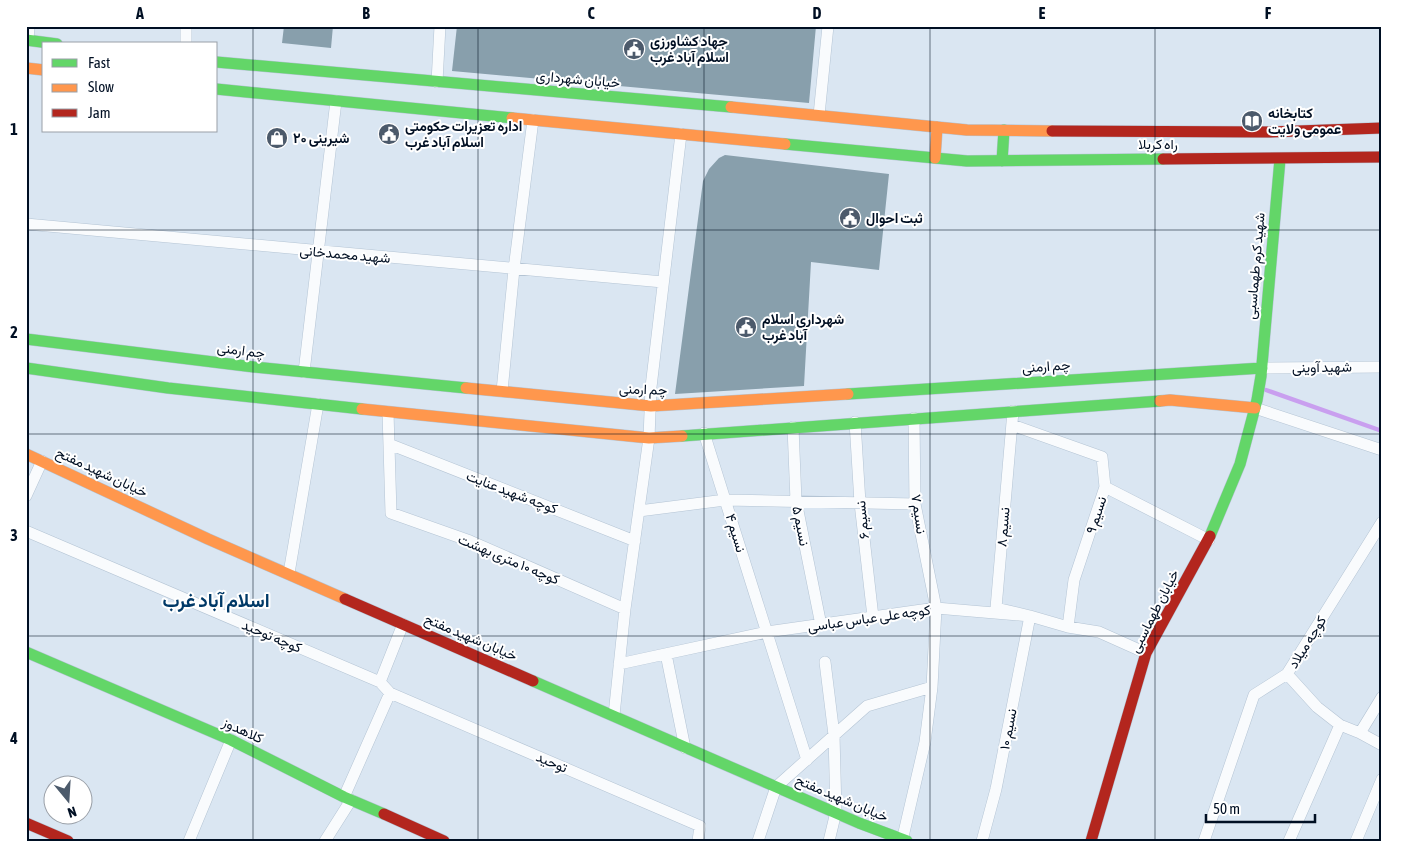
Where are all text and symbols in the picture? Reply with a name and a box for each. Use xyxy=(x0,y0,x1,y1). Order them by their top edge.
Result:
text: A xyxy=(135,4,144,22)
text: B xyxy=(362,4,370,22)
text: C xyxy=(587,4,595,22)
text: D xyxy=(813,4,822,22)
text: E xyxy=(1039,4,1046,22)
text: F xyxy=(1265,4,1272,22)
place label: جهاد کشاورزی اسلام آباد غرب xyxy=(650,33,729,66)
public building icon: جهاد کشاورزی اسلام آباد غرب xyxy=(622,37,646,61)
legend xyxy=(42,42,218,132)
text: Fast xyxy=(88,54,110,71)
street label: خیابان شهرداری xyxy=(535,67,621,92)
text: Slow xyxy=(88,78,114,95)
text: Jam xyxy=(88,104,111,121)
place label: کتابخانه عمومی ولایت xyxy=(1268,105,1341,138)
library icon: کتابخانه عمومی ولایت xyxy=(1240,109,1264,133)
place label: اداره تعزیرات حکومتی اسلام آباد غرب xyxy=(405,118,522,151)
text: 1 xyxy=(10,120,18,138)
public building icon: اداره تعزیرات حکومتی اسلام آباد غرب xyxy=(377,122,401,146)
shop icon: شیرینی ۲۰ xyxy=(265,126,289,150)
place label: شیرینی ۲۰ xyxy=(293,130,349,147)
street label: راه کربلا xyxy=(1138,136,1178,153)
public building icon: ثبت احوال xyxy=(838,206,862,230)
place label: ثبت احوال xyxy=(866,210,923,227)
street label: شهید کرم طهماسبی xyxy=(1242,212,1269,320)
street label: شهید محمدخانی xyxy=(299,242,391,267)
place label: شهرداری اسلام آباد غرب xyxy=(762,311,844,344)
public building icon: شهرداری اسلام آباد غرب xyxy=(734,315,758,339)
text: 2 xyxy=(10,323,18,341)
street label: چم ارمنی xyxy=(216,339,266,363)
street label: چم ارمنی xyxy=(1021,356,1071,378)
street label: شهید آوینی xyxy=(1292,358,1352,377)
street label: چم ارمنی xyxy=(618,380,667,400)
street label: خیابان شهید مفتح xyxy=(53,444,150,503)
street label: کوچه شهید عنایت xyxy=(463,467,560,519)
street label: نسیم ۷ xyxy=(907,493,930,535)
street label: نسیم ۹ xyxy=(1082,494,1110,536)
street label: نسیم ۶ xyxy=(852,500,873,540)
street label: نسیم ۵ xyxy=(788,505,813,547)
street label: نسیم ۸ xyxy=(993,506,1014,548)
street label: نسیم ۴ xyxy=(722,512,749,555)
text: 3 xyxy=(10,526,18,544)
street label: کوچه ۱۰ متری بهشت xyxy=(455,530,562,589)
street label: خیابان طهماسبی xyxy=(1126,567,1183,656)
district label: اسلام آباد غرب xyxy=(162,589,270,613)
street label: کوچه علی عباس عباسی xyxy=(806,601,932,637)
street label: خیابان شهید مفتح xyxy=(421,610,520,666)
street label: کوچه میلاد xyxy=(1285,613,1331,672)
street label: کوچه توحید xyxy=(239,616,304,658)
street label: نسیم ۱۰ xyxy=(996,707,1021,751)
street label: کلاهدوز xyxy=(219,713,266,747)
text: 4 xyxy=(9,729,18,747)
street label: توحید xyxy=(534,748,570,777)
street label: خیابان شهید مفتح xyxy=(792,771,891,827)
north arrow xyxy=(42,774,92,824)
scale bar xyxy=(1206,792,1314,824)
text: 50 m xyxy=(1213,800,1240,817)
text: N xyxy=(66,803,78,821)

